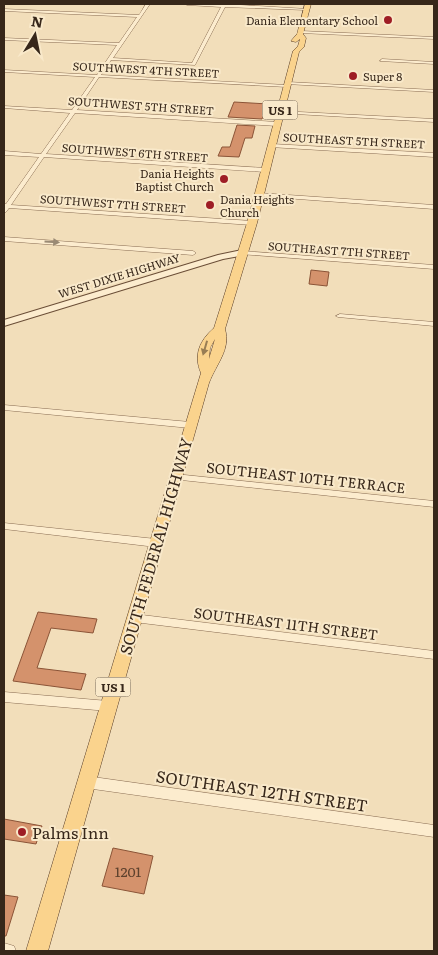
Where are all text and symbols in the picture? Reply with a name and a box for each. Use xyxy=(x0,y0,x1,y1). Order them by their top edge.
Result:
north arrow xyxy=(10,10,60,60)
text: N xyxy=(30,10,45,32)
place label: Dania Elementary School xyxy=(246,12,378,28)
marker: Dania Elementary School xyxy=(382,14,394,26)
street label: SOUTHWEST 4TH STREET xyxy=(72,57,220,81)
place label: Super 8 xyxy=(363,68,402,84)
marker: Super 8 xyxy=(347,70,359,82)
street label: SOUTHWEST 5TH STREET xyxy=(67,92,215,118)
road number: US 1 xyxy=(262,100,298,120)
street label: SOUTHEAST 5TH STREET xyxy=(282,128,426,152)
street label: SOUTHWEST 6TH STREET xyxy=(61,139,209,165)
place label: Dania Heights Baptist Church xyxy=(135,165,214,194)
marker: Dania Heights Baptist Church xyxy=(218,173,230,185)
street label: SOUTHWEST 7TH STREET xyxy=(39,190,187,216)
place label: Dania Heights Church xyxy=(220,191,294,220)
marker: Dania Heights Church xyxy=(204,199,216,211)
street label: SOUTHEAST 7TH STREET xyxy=(267,237,411,263)
one-way arrow xyxy=(45,239,61,247)
street label: WEST DIXIE HIGHWAY xyxy=(56,249,182,301)
one-way arrow xyxy=(201,340,209,355)
street label: SOUTH FEDERAL HIGHWAY xyxy=(112,434,198,657)
street label: SOUTHEAST 10TH TERRACE xyxy=(206,457,406,497)
street label: SOUTHEAST 11TH STREET xyxy=(193,602,379,644)
road number: US 1 xyxy=(96,678,130,696)
street label: SOUTHEAST 12TH STREET xyxy=(155,763,370,817)
place label: Palms Inn xyxy=(32,820,109,844)
marker: Palms Inn xyxy=(16,826,28,838)
house number: 1201 xyxy=(115,861,142,881)

